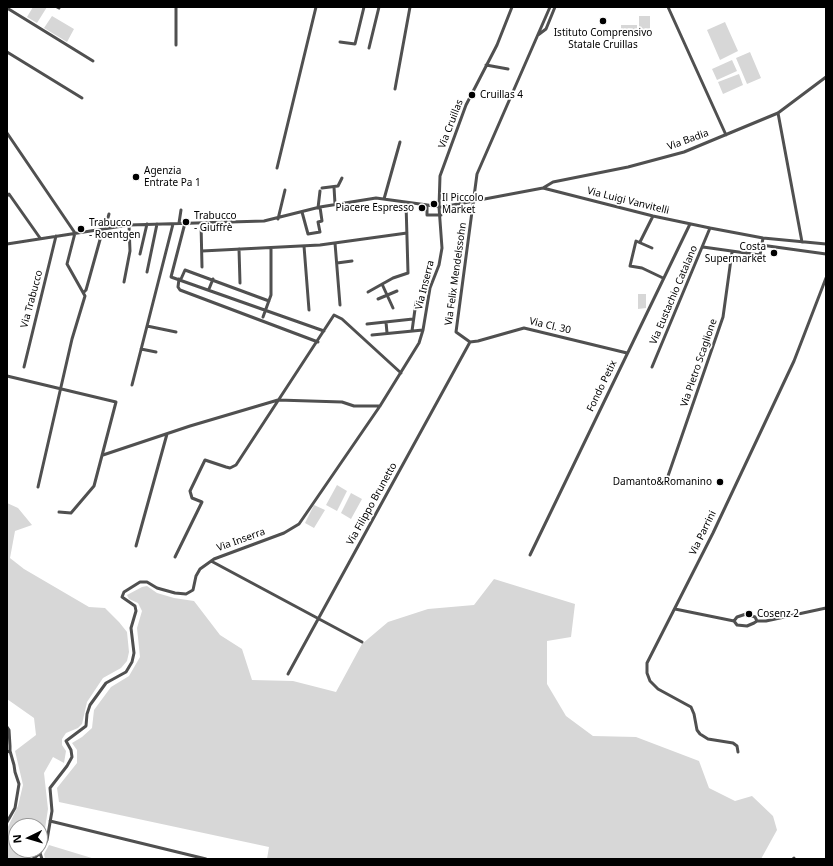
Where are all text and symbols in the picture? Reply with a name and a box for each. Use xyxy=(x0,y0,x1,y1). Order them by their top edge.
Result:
marker: Istituto Comprensivo Statale Cruillas xyxy=(598,16,608,26)
place label: Istituto Comprensivo Statale Cruillas xyxy=(554,27,652,50)
place label: Cruillas 4 xyxy=(480,89,523,101)
marker: Cruillas 4 xyxy=(467,90,477,100)
street label: Via Cruillas xyxy=(436,98,466,150)
street label: Via Badia xyxy=(666,127,710,153)
place label: Agenzia Entrate Pa 1 xyxy=(144,165,201,188)
marker: Agenzia Entrate Pa 1 xyxy=(131,172,141,182)
street label: Via Luigi Vanvitelli xyxy=(586,185,670,217)
place label: Il Piccolo Market xyxy=(442,192,483,216)
marker: Il Piccolo Market xyxy=(429,199,439,209)
place label: Piacere Espresso xyxy=(335,202,414,214)
marker: Piacere Espresso xyxy=(417,203,427,213)
place label: Trabucco - Giuffrè xyxy=(194,210,237,234)
place label: Trabucco - Roentgen xyxy=(89,217,140,240)
marker: Trabucco - Giuffrè xyxy=(181,217,191,227)
street label: Via Felix Mendelssohn xyxy=(443,222,469,326)
marker: Trabucco - Roentgen xyxy=(76,224,86,234)
place label: Costa Supermarket xyxy=(705,241,766,264)
street label: Via Eustachio Catalano xyxy=(648,244,700,346)
marker: Costa Supermarket xyxy=(769,248,779,258)
street label: Via Inserra xyxy=(413,259,437,311)
street label: Via Trabucco xyxy=(19,269,45,329)
street label: Via Cl. 30 xyxy=(528,315,572,337)
street label: Via Pietro Scaglione xyxy=(678,317,720,409)
street label: Fondo Petix xyxy=(584,358,620,414)
street label: Via Filippo Brunetto xyxy=(344,461,400,547)
place label: Damanto&Romanino xyxy=(613,476,712,488)
marker: Damanto&Romanino xyxy=(715,477,725,487)
street label: Via Parrini xyxy=(687,509,719,557)
street label: Via Inserra xyxy=(215,526,267,554)
place label: Cosenz 2 xyxy=(757,608,799,620)
marker: Cosenz 2 xyxy=(744,609,754,619)
north arrow xyxy=(8,818,48,858)
text: N xyxy=(9,834,24,844)

